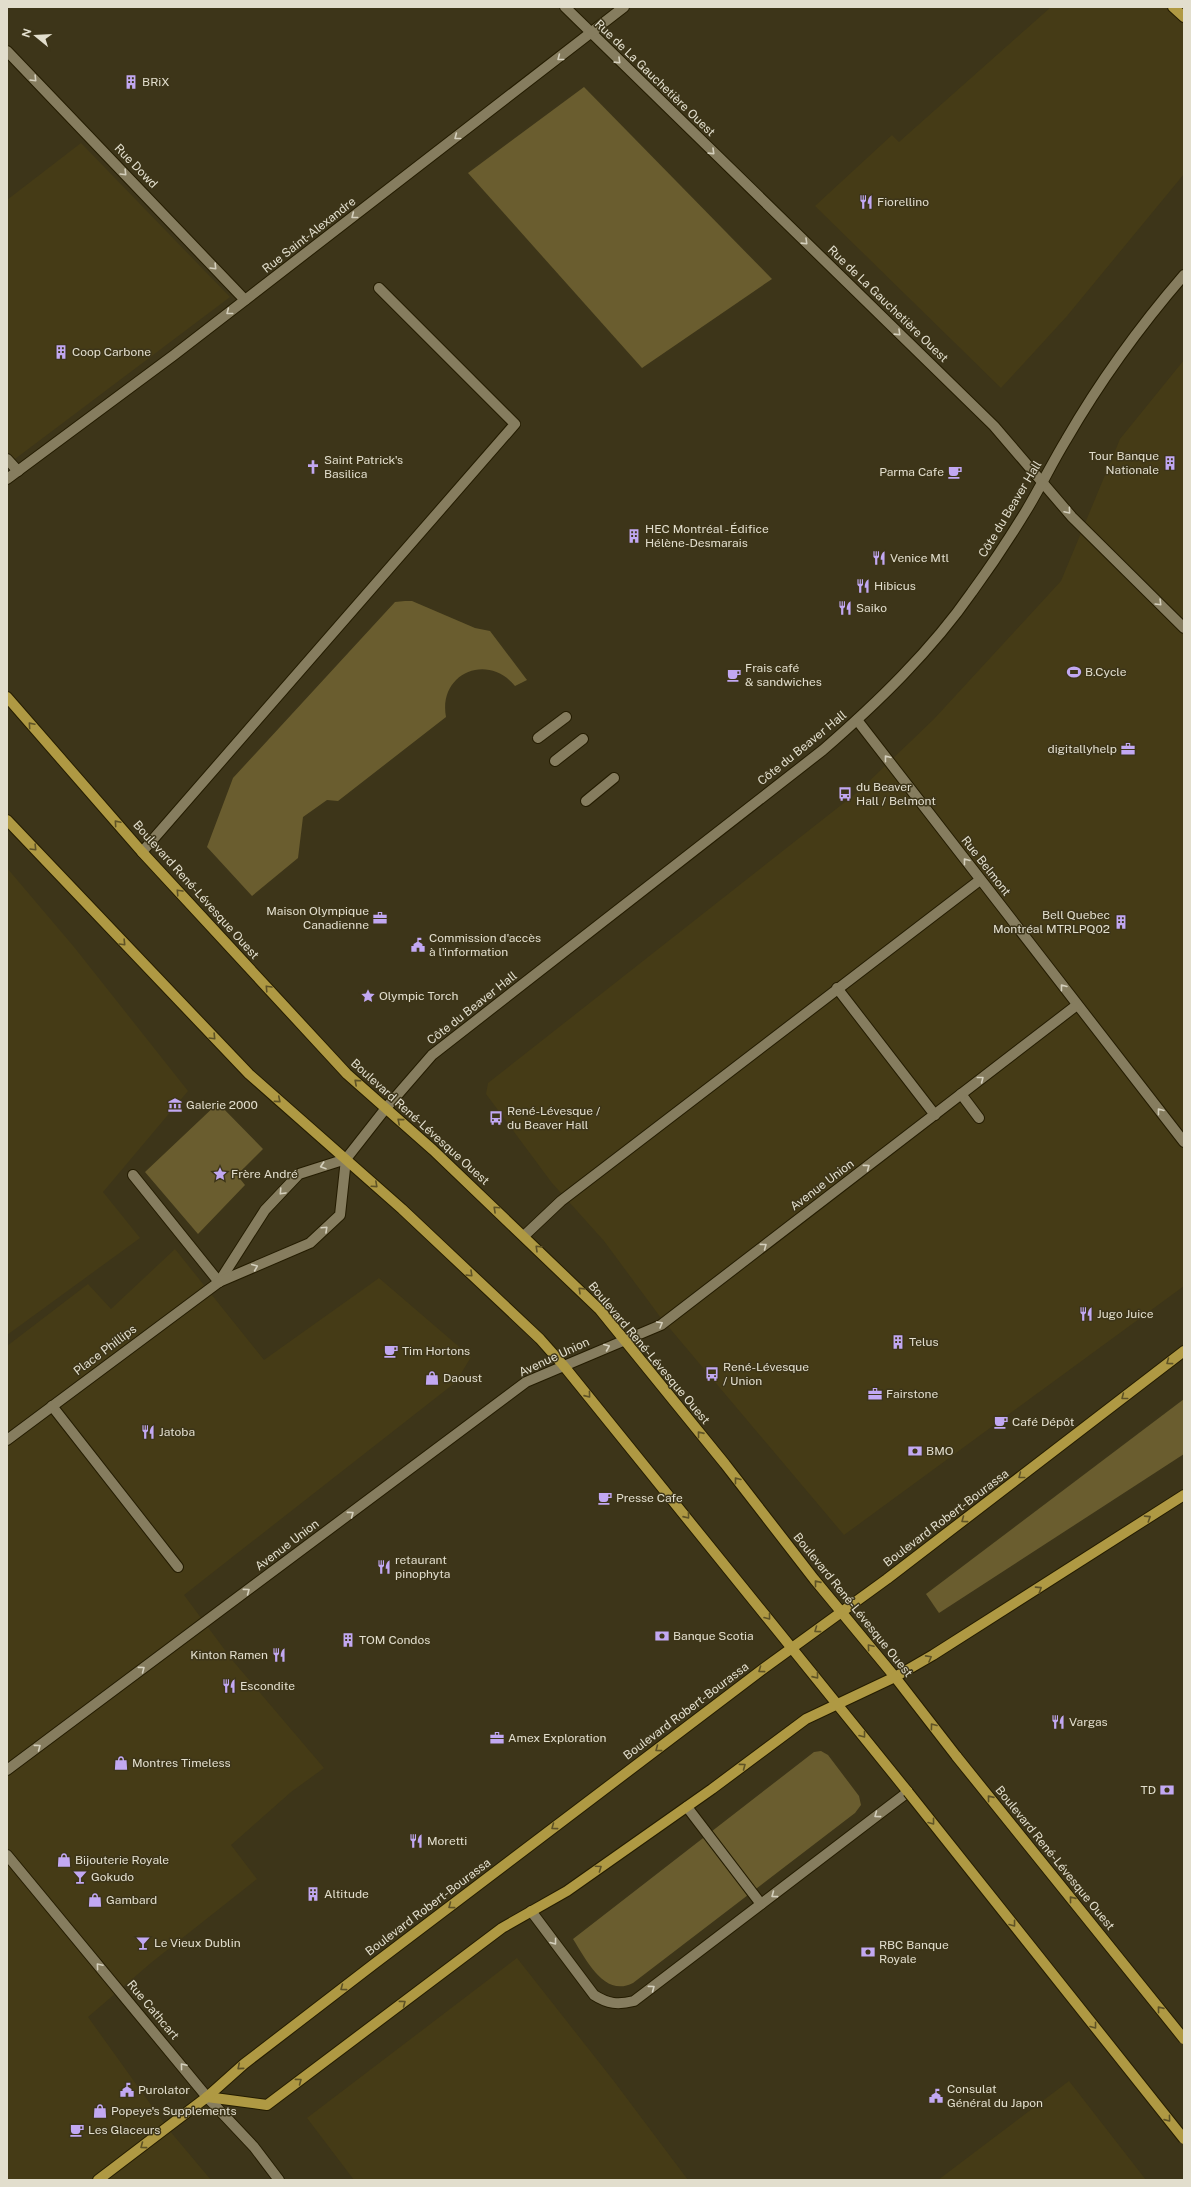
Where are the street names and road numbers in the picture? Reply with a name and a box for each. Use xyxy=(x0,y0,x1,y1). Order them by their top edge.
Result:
street label: Rue de La Gauchetière Ouest xyxy=(592,17,718,139)
street label: Rue Dowd xyxy=(111,141,161,191)
street label: Rue Saint-Alexandre xyxy=(260,194,359,276)
street label: Rue de La Gauchetière Ouest xyxy=(825,243,951,365)
street label: Côte du Beaver Hall xyxy=(976,458,1045,560)
street label: Côte du Beaver Hall xyxy=(755,708,850,788)
street label: Boulevard René-Lévesque Ouest xyxy=(130,818,262,962)
street label: Rue Belmont xyxy=(958,833,1014,899)
street label: Côte du Beaver Hall xyxy=(424,968,520,1047)
street label: Boulevard René-Lévesque Ouest xyxy=(348,1056,492,1188)
street label: Avenue Union xyxy=(787,1156,857,1213)
street label: Boulevard René-Lévesque Ouest xyxy=(585,1279,713,1427)
street label: Place Phillips xyxy=(71,1322,139,1378)
street label: Avenue Union xyxy=(517,1335,591,1379)
street label: Boulevard Robert-Bourassa xyxy=(881,1466,1011,1570)
street label: Avenue Union xyxy=(252,1516,322,1573)
street label: Boulevard René-Lévesque Ouest xyxy=(791,1530,916,1680)
street label: Boulevard Robert-Bourassa xyxy=(621,1659,751,1763)
street label: Boulevard René-Lévesque Ouest xyxy=(993,1783,1118,1933)
street label: Boulevard Robert-Bourassa xyxy=(363,1855,493,1959)
street label: Rue Cathcart xyxy=(124,1978,182,2043)

